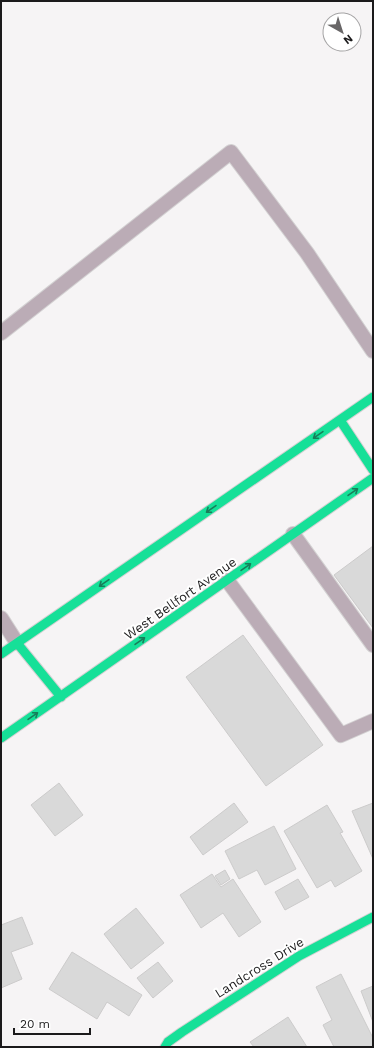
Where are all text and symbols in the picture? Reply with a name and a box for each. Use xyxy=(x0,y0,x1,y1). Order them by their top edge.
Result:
north arrow xyxy=(322,12,362,52)
text: N xyxy=(341,32,355,47)
one-way arrow xyxy=(313,431,324,439)
one-way arrow xyxy=(347,488,358,496)
one-way arrow xyxy=(206,505,217,513)
street label: West Bellfort Avenue xyxy=(121,554,239,643)
one-way arrow xyxy=(240,563,251,571)
one-way arrow xyxy=(99,579,110,587)
one-way arrow xyxy=(134,637,145,645)
one-way arrow xyxy=(27,712,38,720)
street label: Landcross Drive xyxy=(212,934,306,1001)
scale bar xyxy=(14,1010,90,1036)
text: 20 m xyxy=(20,1017,50,1031)

